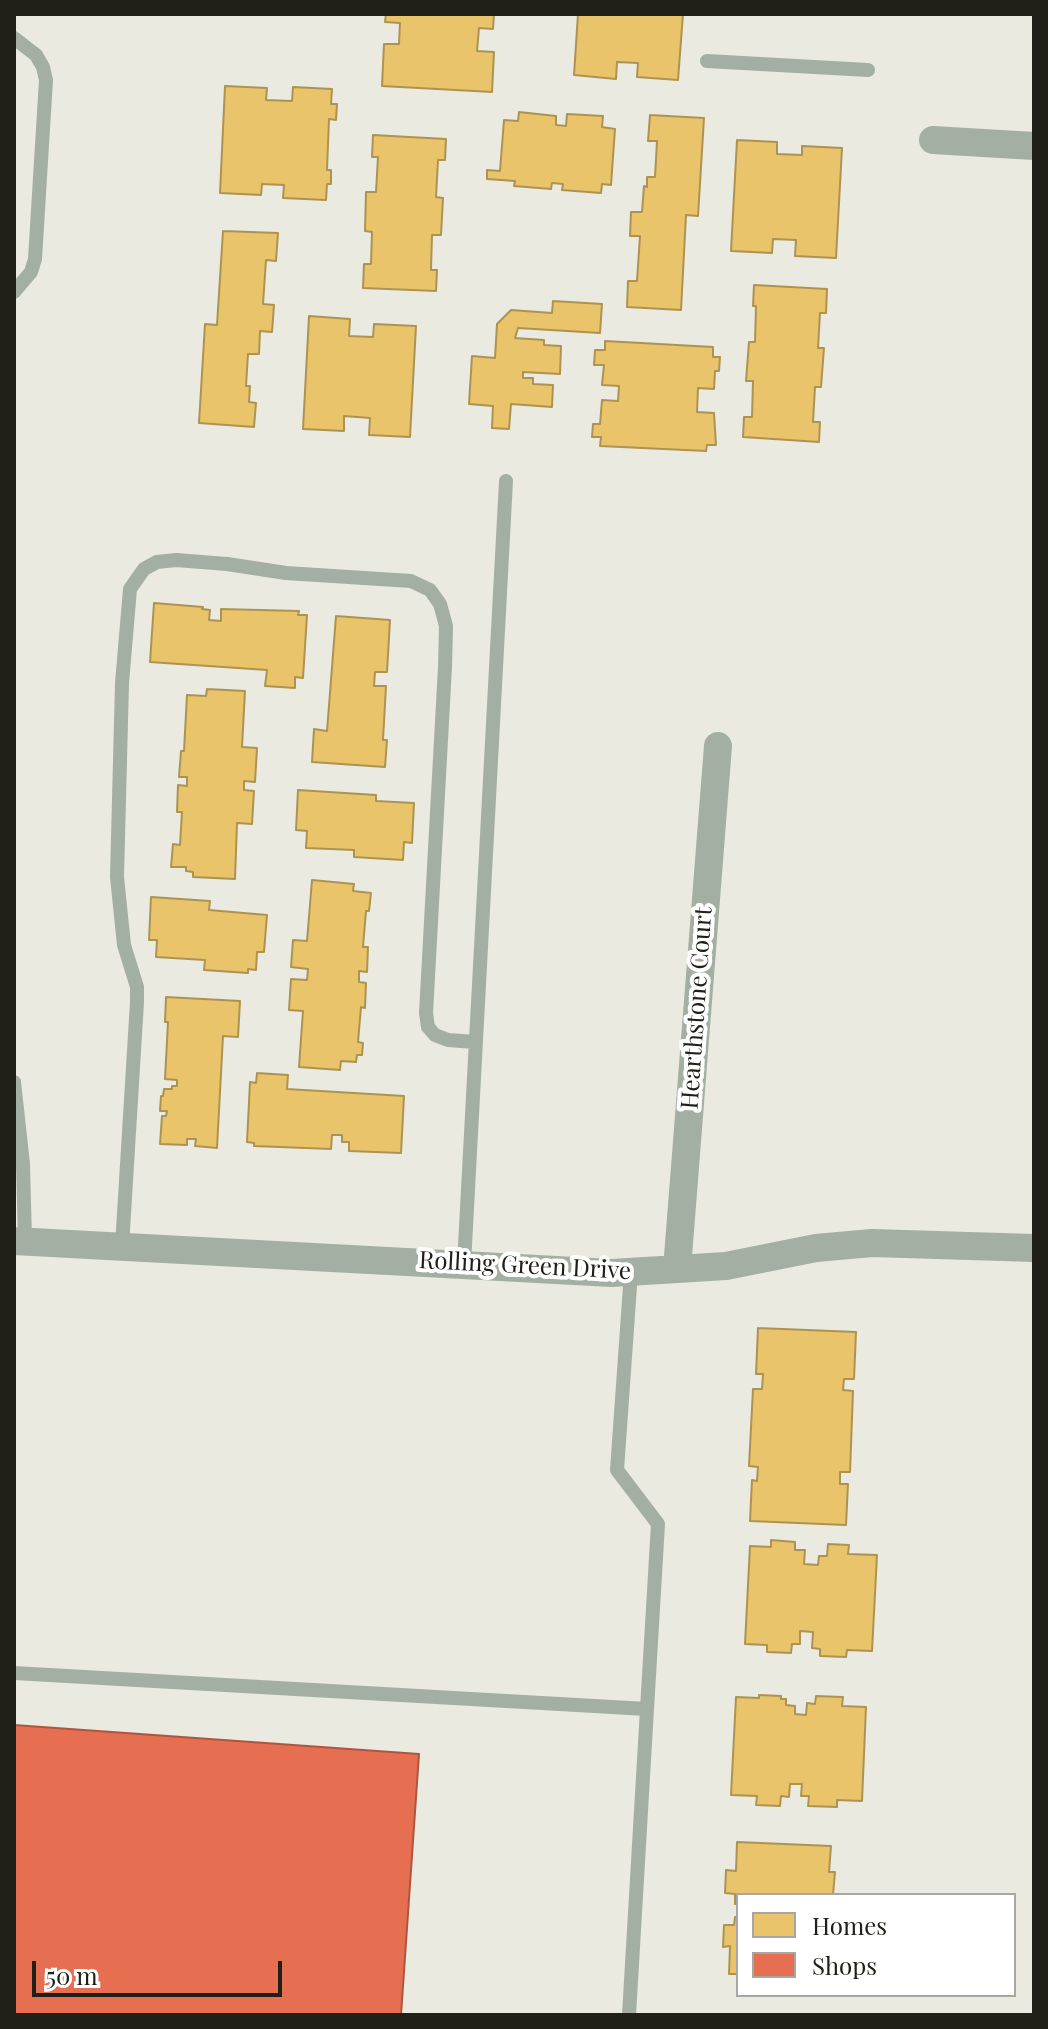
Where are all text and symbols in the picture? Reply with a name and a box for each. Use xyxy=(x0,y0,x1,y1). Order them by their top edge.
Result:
street label: Hearthstone Court xyxy=(676,906,718,1110)
street label: Rolling Green Drive xyxy=(418,1246,632,1286)
legend xyxy=(736,1893,1016,1997)
text: Homes xyxy=(812,1909,887,1941)
scale bar xyxy=(36,1945,286,1995)
text: Shops xyxy=(812,1949,877,1981)
text: 50 m xyxy=(46,1959,98,1991)

